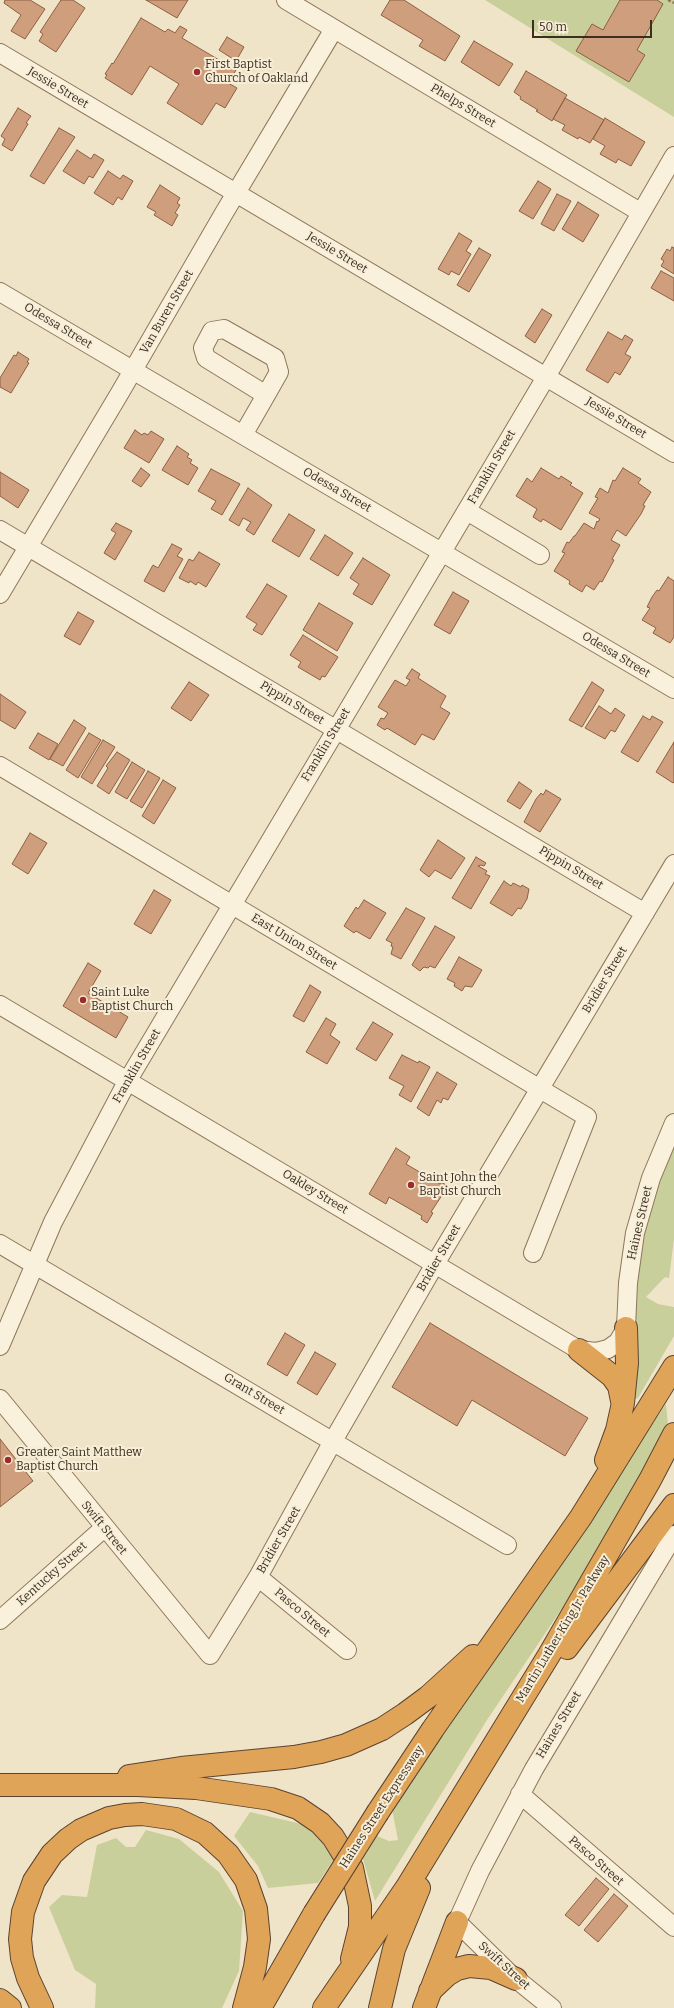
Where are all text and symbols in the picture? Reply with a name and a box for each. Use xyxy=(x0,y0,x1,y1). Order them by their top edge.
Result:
scale bar xyxy=(534,12,654,38)
text: 50 m xyxy=(539,20,567,34)
place label: First Baptist Church of Oakland xyxy=(205,58,308,86)
street label: Jessie Street xyxy=(25,64,91,112)
marker: First Baptist Church of Oakland xyxy=(192,67,202,77)
street label: Phelps Street xyxy=(428,81,498,131)
street label: Jessie Street xyxy=(304,229,370,277)
street label: Van Buren Street xyxy=(137,268,197,356)
street label: Odessa Street xyxy=(21,300,95,352)
street label: Jessie Street xyxy=(583,394,649,442)
street label: Franklin Street xyxy=(465,427,519,507)
street label: Odessa Street xyxy=(300,465,374,515)
street label: Odessa Street xyxy=(579,629,653,681)
street label: Pippin Street xyxy=(257,678,327,728)
street label: Franklin Street xyxy=(298,706,354,784)
street label: Pippin Street xyxy=(536,843,606,893)
street label: East Union Street xyxy=(249,911,339,973)
street label: Bridier Street xyxy=(579,944,631,1016)
place label: Saint Luke Baptist Church xyxy=(91,986,173,1014)
marker: Saint Luke Baptist Church xyxy=(78,995,88,1005)
street label: Franklin Street xyxy=(110,1026,164,1106)
street label: Oakley Street xyxy=(279,1167,351,1217)
place label: Saint John the Baptist Church xyxy=(419,1171,501,1199)
marker: Saint John the Baptist Church xyxy=(406,1180,416,1190)
street label: Haines Street xyxy=(624,1185,656,1261)
street label: Bridier Street xyxy=(414,1222,464,1294)
street label: Grant Street xyxy=(221,1370,287,1418)
place label: Greater Saint Matthew Baptist Church xyxy=(16,1446,142,1474)
marker: Greater Saint Matthew Baptist Church xyxy=(3,1455,13,1465)
street label: Swift Street xyxy=(78,1498,130,1558)
street label: Bridier Street xyxy=(254,1504,304,1576)
street label: Kentucky Street xyxy=(14,1539,90,1609)
street label: Martin Luther King Jr. Parkway xyxy=(513,1553,613,1705)
street label: Pasco Street xyxy=(271,1586,333,1640)
street label: Haines Street xyxy=(533,1689,585,1761)
street label: Haines Street Expressway xyxy=(337,1743,427,1871)
street label: Pasco Street xyxy=(566,1833,626,1889)
street label: Swift Street xyxy=(475,1939,533,1993)

